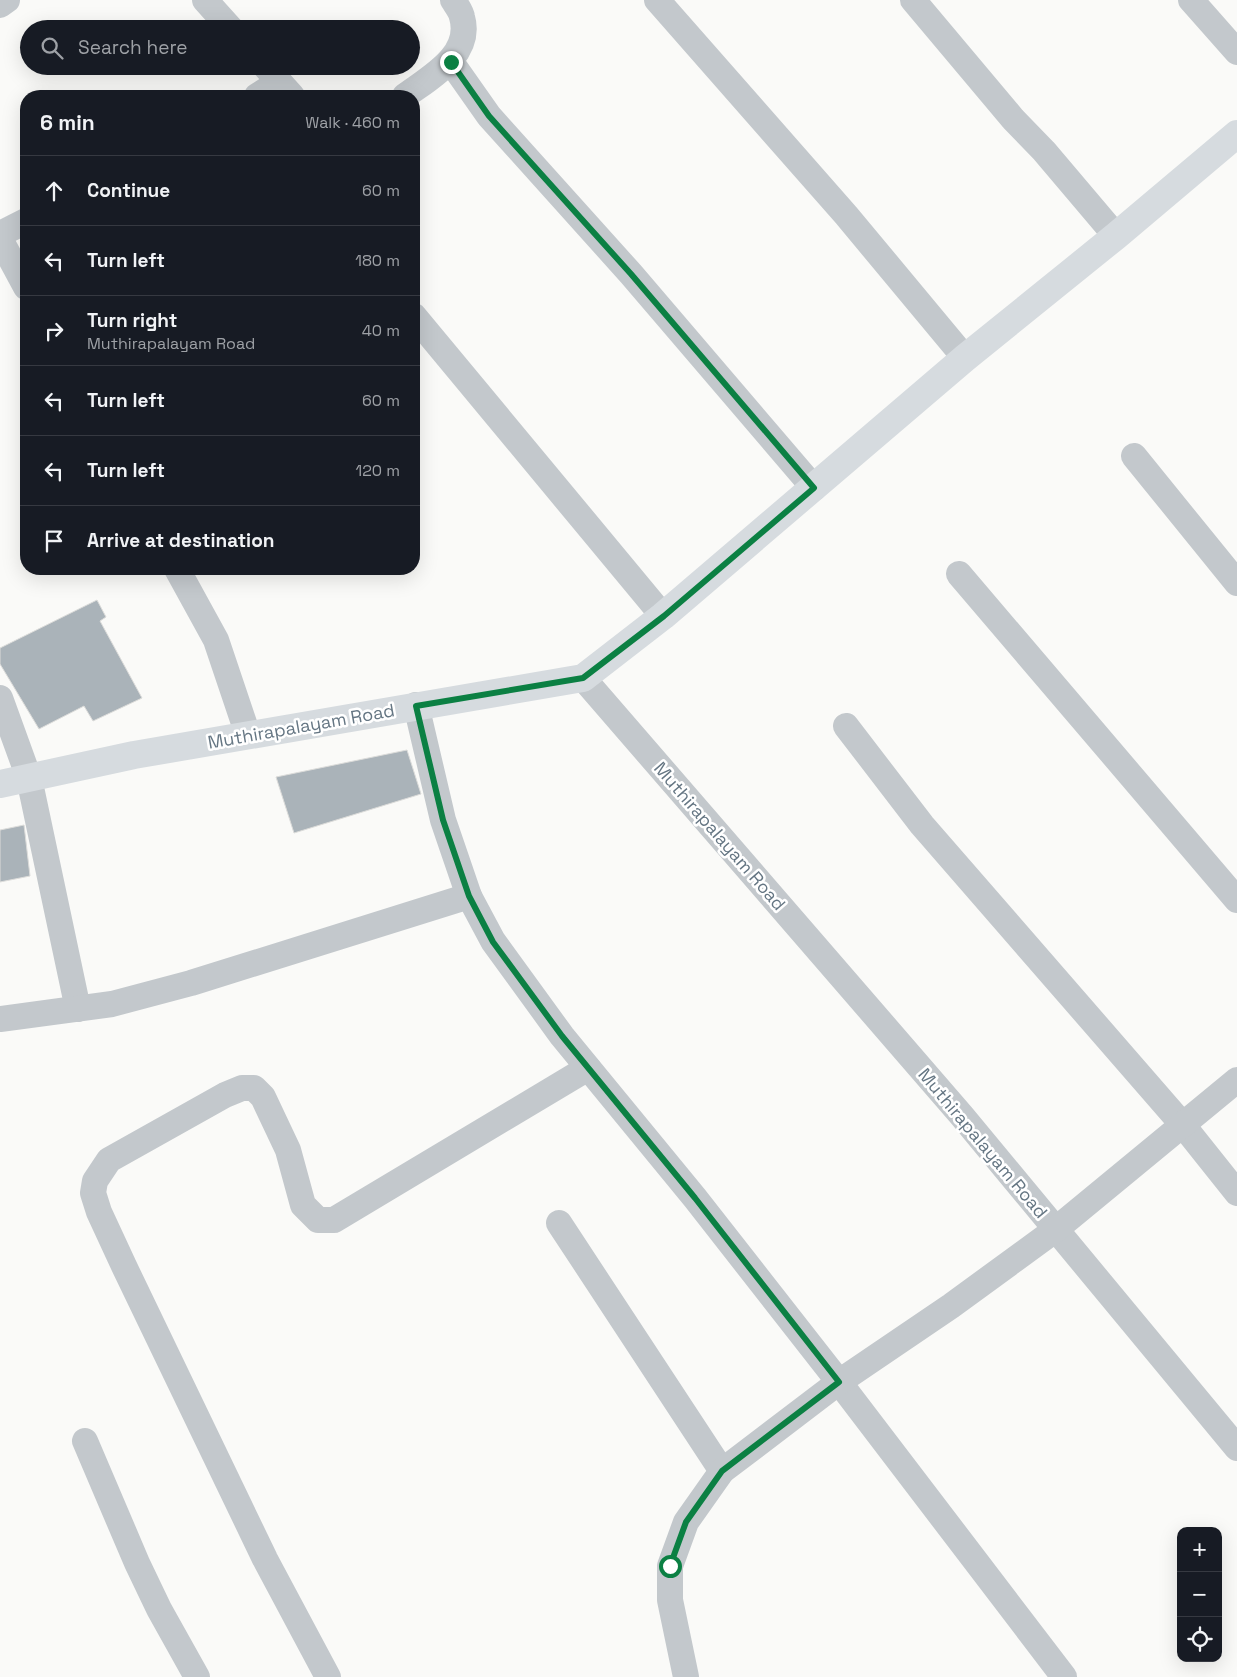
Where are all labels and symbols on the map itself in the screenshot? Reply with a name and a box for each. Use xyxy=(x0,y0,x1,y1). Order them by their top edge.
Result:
route end xyxy=(440,51,463,74)
street label: Muthirapalayam Road xyxy=(206,698,396,754)
street label: Muthirapalayam Road xyxy=(649,757,791,915)
street label: Muthirapalayam Road xyxy=(913,1063,1053,1223)
route start xyxy=(659,1555,682,1578)

